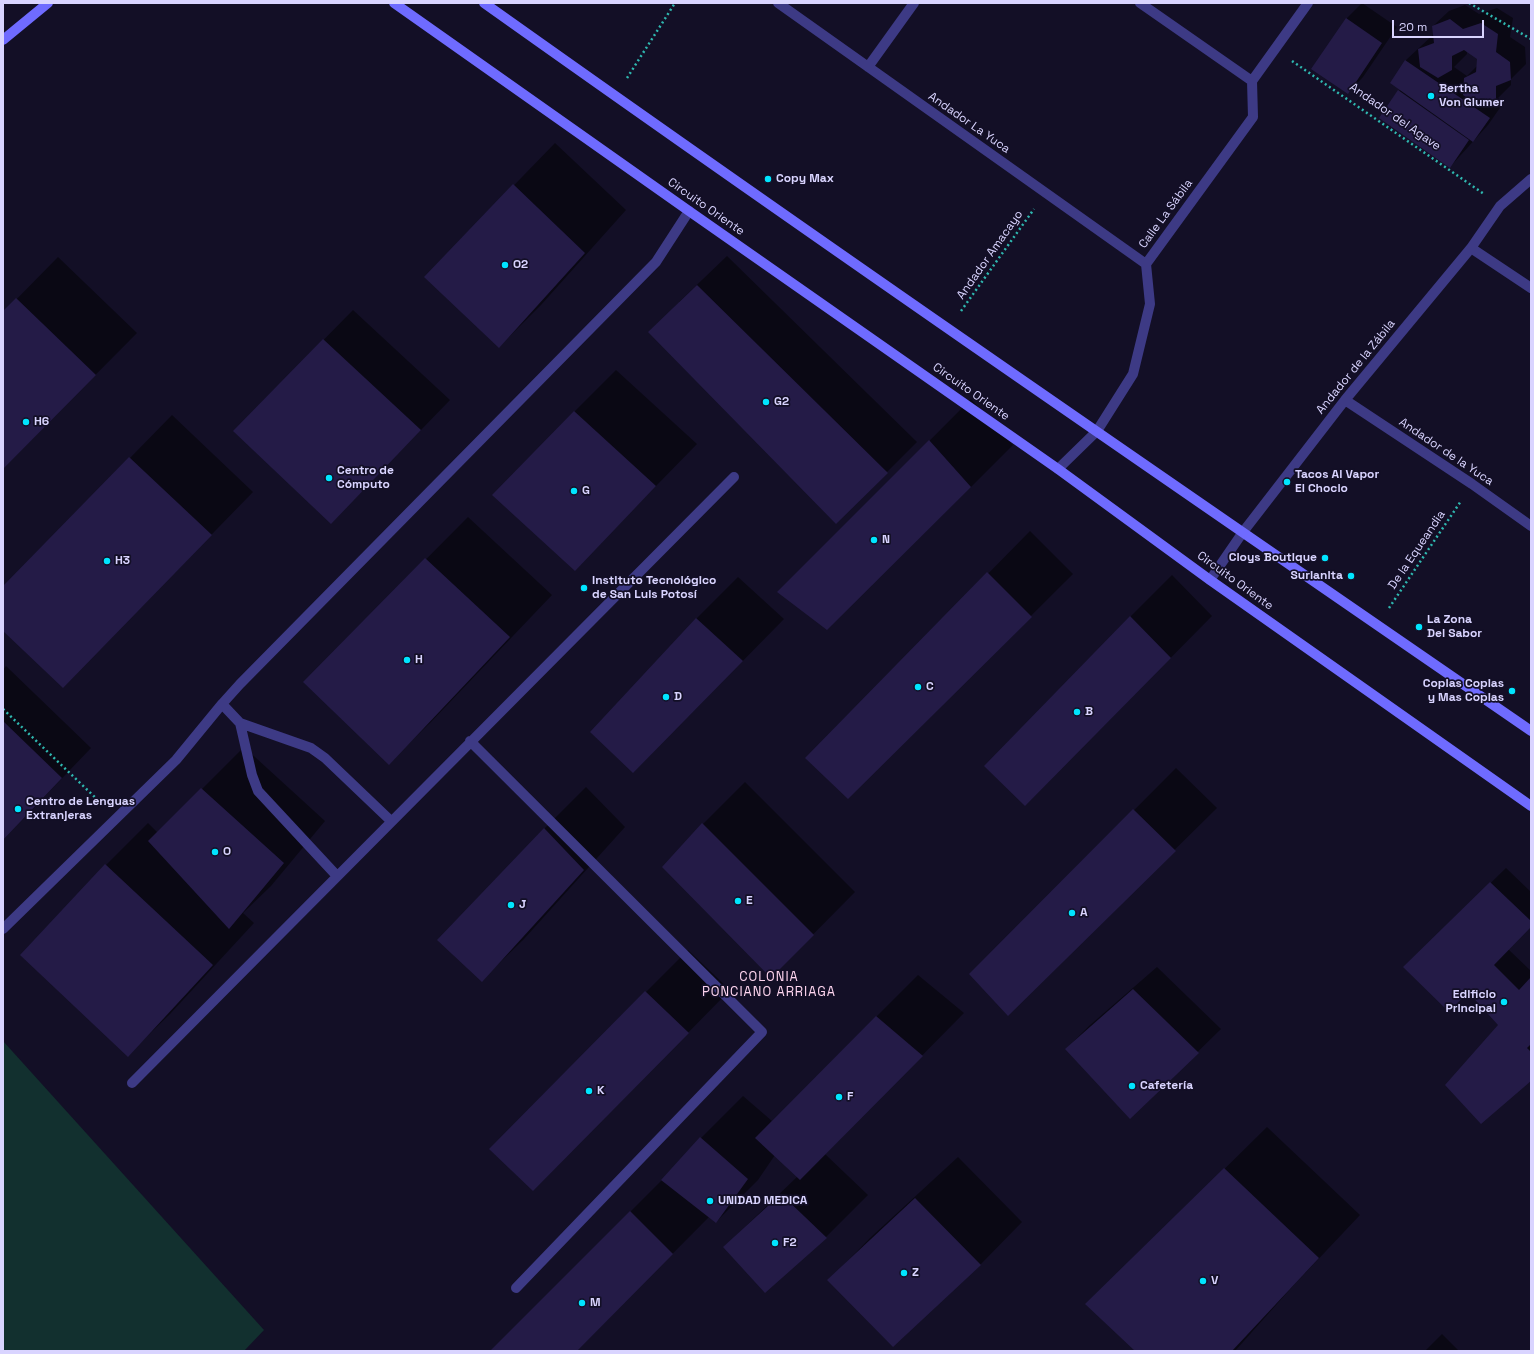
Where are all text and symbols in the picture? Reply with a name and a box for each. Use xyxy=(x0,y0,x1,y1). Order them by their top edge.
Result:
scale bar xyxy=(1394,12,1486,38)
text: 20 m xyxy=(1399,19,1427,35)
street label: Andador del Agave xyxy=(1347,80,1443,154)
place label: Bertha Von Glumer xyxy=(1439,82,1504,110)
street label: Andador La Yuca xyxy=(925,89,1013,157)
marker: Bertha Von Glumer xyxy=(1426,91,1436,101)
place label: Copy Max xyxy=(776,172,834,186)
marker: Copy Max xyxy=(763,174,773,184)
street label: Circuito Oriente xyxy=(665,175,747,239)
street label: Calle La Sábila xyxy=(1136,177,1196,251)
street label: Andador Amacayo xyxy=(954,208,1026,302)
place label: O2 xyxy=(513,258,528,272)
marker: O2 xyxy=(500,260,510,270)
street label: Andador de la Zábila xyxy=(1313,317,1399,417)
street label: Circuito Oriente xyxy=(930,360,1012,424)
place label: G2 xyxy=(774,395,789,409)
marker: G2 xyxy=(761,397,771,407)
place label: H6 xyxy=(34,415,49,429)
street label: Andador de la Yuca xyxy=(1396,415,1496,489)
marker: H6 xyxy=(21,417,31,427)
place label: Centro de Cómputo xyxy=(337,464,394,492)
place label: Tacos Al Vapor El Choclo xyxy=(1295,468,1379,496)
marker: Centro de Cómputo xyxy=(324,473,334,483)
marker: Tacos Al Vapor El Choclo xyxy=(1282,477,1292,487)
place label: G xyxy=(582,484,590,498)
marker: G xyxy=(569,486,579,496)
street label: De la Equeandia xyxy=(1385,508,1449,592)
place label: N xyxy=(882,533,890,547)
marker: N xyxy=(869,535,879,545)
street label: Circuito Oriente xyxy=(1194,549,1276,613)
place label: Cloys Boutique xyxy=(1229,551,1317,565)
marker: Cloys Boutique xyxy=(1320,553,1330,563)
place label: H3 xyxy=(115,554,130,568)
marker: H3 xyxy=(102,556,112,566)
place label: Surianita xyxy=(1290,569,1343,583)
marker: Surianita xyxy=(1346,571,1356,581)
place label: Instituto Tecnológico de San Luis Potosí xyxy=(592,574,716,602)
marker: Instituto Tecnológico de San Luis Potosí xyxy=(579,583,589,593)
place label: La Zona Del Sabor xyxy=(1427,613,1482,641)
marker: La Zona Del Sabor xyxy=(1414,622,1424,632)
place label: H xyxy=(415,653,423,667)
marker: H xyxy=(402,655,412,665)
place label: Copias Copias y Mas Copias xyxy=(1423,677,1504,705)
place label: C xyxy=(926,680,934,694)
marker: C xyxy=(913,682,923,692)
marker: Copias Copias y Mas Copias xyxy=(1507,686,1517,696)
place label: D xyxy=(674,690,682,704)
marker: D xyxy=(661,692,671,702)
place label: B xyxy=(1085,705,1093,719)
marker: B xyxy=(1072,707,1082,717)
place label: Centro de Lenguas Extranjeras xyxy=(26,795,135,823)
marker: Centro de Lenguas Extranjeras xyxy=(13,804,23,814)
place label: O xyxy=(223,845,231,859)
marker: O xyxy=(210,847,220,857)
place label: E xyxy=(746,894,753,908)
marker: E xyxy=(733,896,743,906)
place label: J xyxy=(519,898,526,912)
marker: J xyxy=(506,900,516,910)
place label: A xyxy=(1080,906,1088,920)
marker: A xyxy=(1067,908,1077,918)
district label: COLONIA PONCIANO ARRIAGA xyxy=(702,969,836,1000)
place label: Edificio Principal xyxy=(1445,988,1496,1016)
marker: Edificio Principal xyxy=(1499,997,1509,1007)
place label: Cafetería xyxy=(1140,1079,1193,1093)
marker: Cafetería xyxy=(1127,1081,1137,1091)
place label: K xyxy=(597,1084,605,1098)
marker: K xyxy=(584,1086,594,1096)
place label: F xyxy=(847,1090,853,1104)
marker: F xyxy=(834,1092,844,1102)
place label: UNIDAD MEDICA xyxy=(718,1194,807,1208)
marker: UNIDAD MEDICA xyxy=(705,1196,715,1206)
place label: F2 xyxy=(783,1236,797,1250)
marker: F2 xyxy=(770,1238,780,1248)
place label: Z xyxy=(912,1266,919,1280)
marker: Z xyxy=(899,1268,909,1278)
place label: V xyxy=(1211,1274,1218,1288)
marker: V xyxy=(1198,1276,1208,1286)
place label: M xyxy=(590,1296,601,1310)
marker: M xyxy=(577,1298,587,1308)

